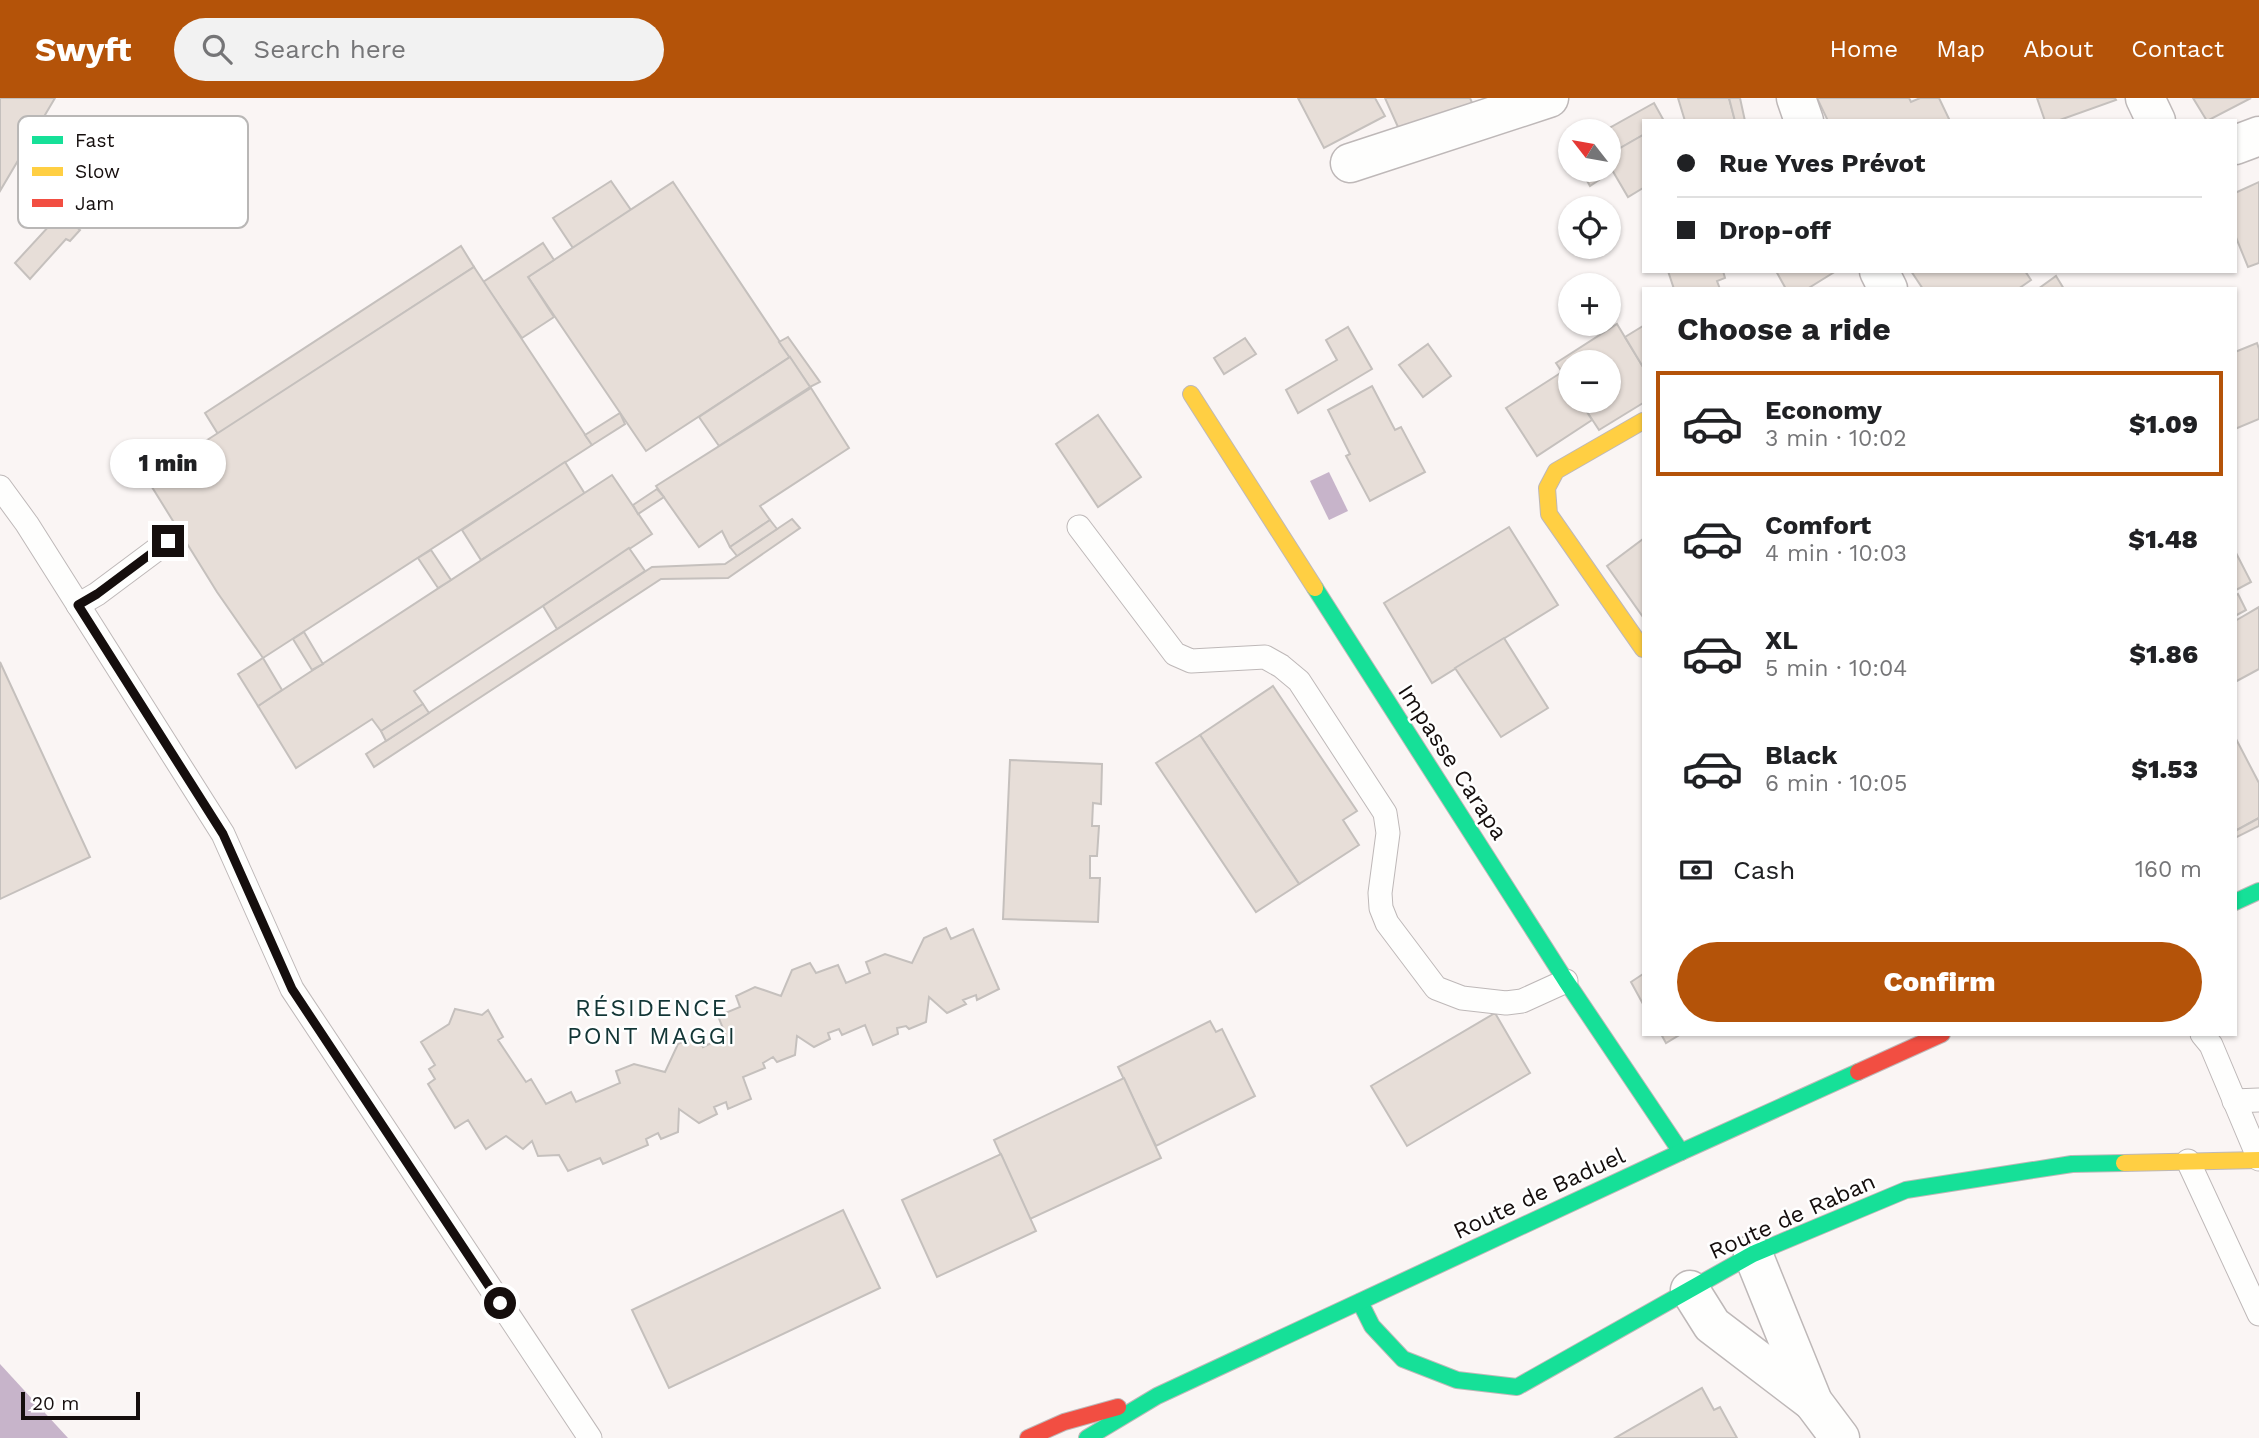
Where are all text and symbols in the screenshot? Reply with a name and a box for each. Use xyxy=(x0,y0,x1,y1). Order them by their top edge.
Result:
search box xyxy=(174,18,664,81)
text: Swyft xyxy=(35,30,132,69)
icon: search xyxy=(198,30,236,68)
text: Search here xyxy=(254,34,406,64)
text: Home xyxy=(1830,35,1898,63)
text: Map xyxy=(1936,35,1985,63)
text: About xyxy=(2023,35,2093,63)
text: Contact xyxy=(2131,35,2224,63)
legend xyxy=(18,116,248,228)
north arrow xyxy=(1558,119,1620,182)
map controls xyxy=(1558,119,1621,413)
text: Fast xyxy=(75,129,114,152)
text: Rue Yves Prévot xyxy=(1719,148,1925,178)
text: Slow xyxy=(75,160,120,183)
text: Jam xyxy=(75,192,114,215)
button: locate xyxy=(1558,196,1621,259)
text: Drop-off xyxy=(1719,215,1831,245)
button: + xyxy=(1558,273,1621,336)
text: Choose a ride xyxy=(1677,310,1891,348)
button: − xyxy=(1558,350,1621,413)
icon: car xyxy=(1681,392,1744,455)
text: Economy xyxy=(1765,395,1882,425)
text: $1.09 xyxy=(2129,409,2198,439)
text: 3 min · 10:02 xyxy=(1765,425,1907,452)
callout: 1 min xyxy=(110,440,226,488)
text: 1 min xyxy=(138,450,198,477)
icon: car xyxy=(1681,507,1744,570)
text: Comfort xyxy=(1765,510,1871,540)
text: $1.48 xyxy=(2128,524,2198,554)
route end xyxy=(152,525,184,557)
text: 4 min · 10:03 xyxy=(1765,540,1907,567)
icon: car xyxy=(1681,622,1744,685)
text: XL xyxy=(1765,625,1798,655)
text: $1.86 xyxy=(2129,639,2198,669)
text: 5 min · 10:04 xyxy=(1765,655,1907,682)
street label: Impasse Carapa xyxy=(1392,680,1513,845)
icon: car xyxy=(1681,737,1744,800)
text: Black xyxy=(1765,740,1837,770)
text: $1.53 xyxy=(2131,754,2198,784)
text: 6 min · 10:05 xyxy=(1765,770,1907,797)
icon: cash xyxy=(1677,851,1715,889)
text: Cash xyxy=(1733,855,1795,885)
text: 160 m xyxy=(2135,856,2202,883)
button: Confirm xyxy=(1677,942,2202,1022)
district label: RÉSIDENCE PONT MAGGI xyxy=(567,994,737,1050)
street label: Route de Baduel xyxy=(1449,1142,1629,1245)
street label: Route de Raban xyxy=(1705,1168,1880,1265)
route start xyxy=(484,1287,516,1319)
scale bar xyxy=(21,1389,140,1421)
text: 20 m xyxy=(32,1392,79,1415)

